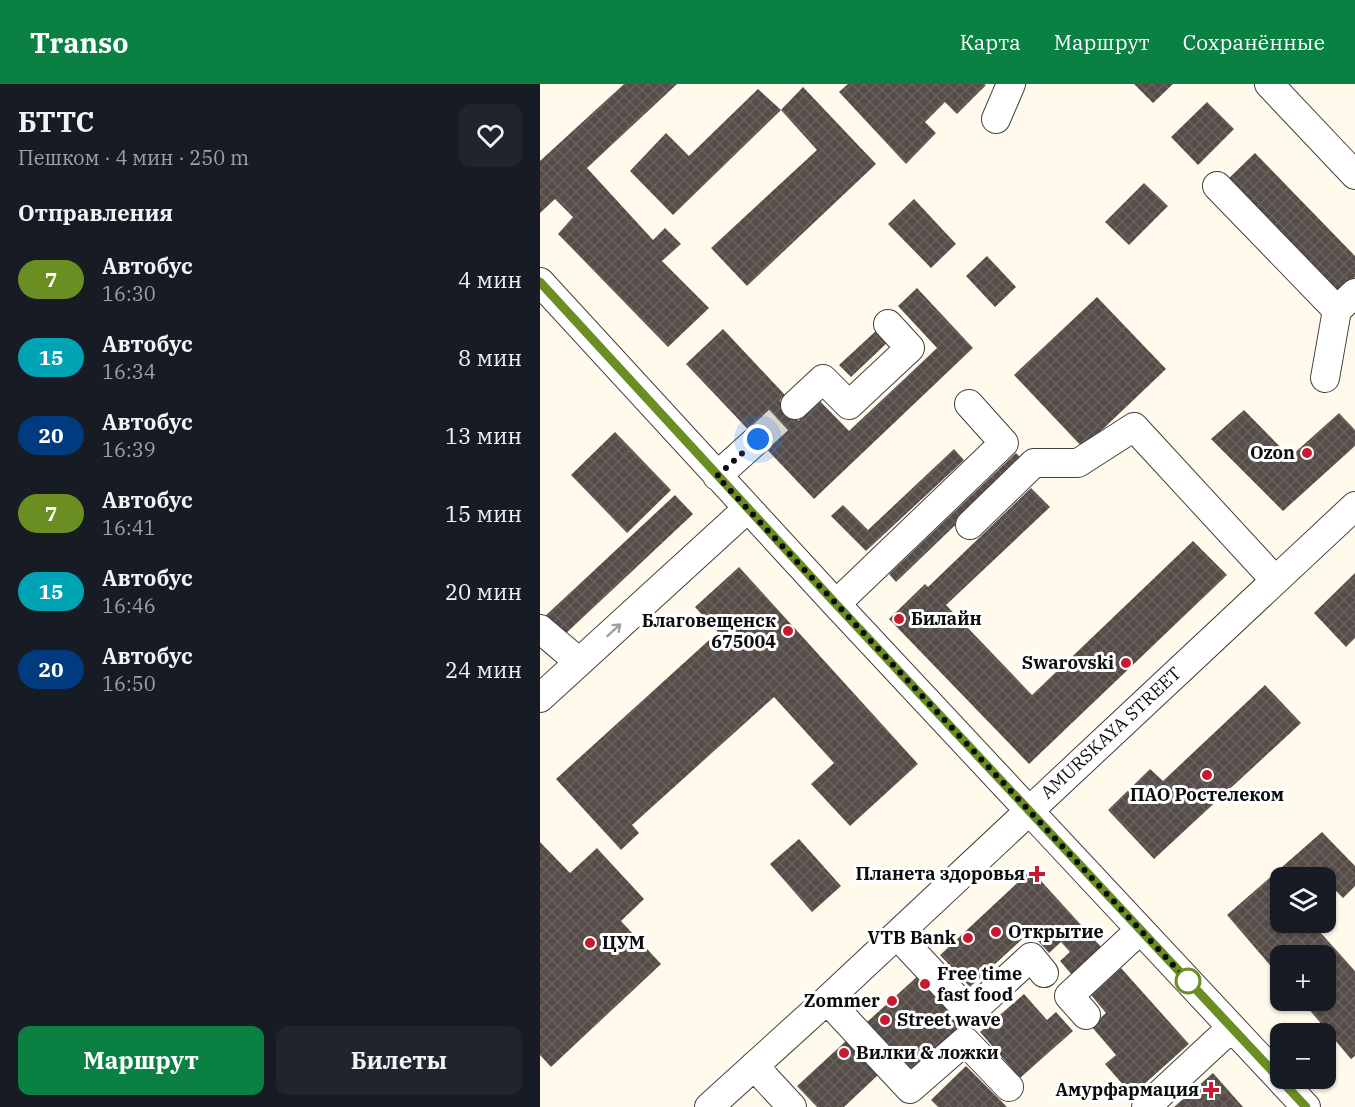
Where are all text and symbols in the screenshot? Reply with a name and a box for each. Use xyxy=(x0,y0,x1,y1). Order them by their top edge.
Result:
text: Transo xyxy=(30,24,128,61)
text: Карта xyxy=(960,28,1021,56)
text: Маршрут xyxy=(1054,28,1150,56)
text: Сохранённые xyxy=(1183,28,1325,56)
text: БТТС xyxy=(18,103,94,140)
button: heart xyxy=(459,104,522,167)
text: Пешком · 4 мин · 250 m xyxy=(18,144,249,171)
text: Отправления xyxy=(18,198,173,227)
text: Автобус xyxy=(102,251,193,280)
text: 7 xyxy=(45,265,57,293)
text: 4 мин xyxy=(458,265,522,294)
text: 16:30 xyxy=(102,280,156,307)
text: Автобус xyxy=(102,329,193,358)
text: 15 xyxy=(38,343,64,371)
text: 8 мин xyxy=(458,343,522,372)
text: 16:34 xyxy=(102,358,156,385)
text: Автобус xyxy=(102,407,193,436)
text: 20 xyxy=(38,421,64,449)
text: 13 мин xyxy=(445,421,522,450)
your location xyxy=(743,424,773,454)
text: 16:39 xyxy=(102,436,156,463)
place label: Ozon xyxy=(1250,441,1295,464)
marker: Ozon xyxy=(1300,446,1314,460)
text: Автобус xyxy=(102,485,193,514)
text: 7 xyxy=(45,499,57,527)
text: 15 мин xyxy=(445,499,522,528)
text: 16:41 xyxy=(102,514,156,541)
text: Автобус xyxy=(102,563,193,592)
text: 15 xyxy=(38,577,64,605)
text: 20 мин xyxy=(445,577,522,606)
text: 16:46 xyxy=(102,592,156,619)
place label: Билайн xyxy=(911,607,982,630)
place label: Благовещенск 675004 xyxy=(642,609,776,653)
marker: Билайн xyxy=(892,612,906,626)
one-way arrow xyxy=(606,623,621,637)
marker: Благовещенск 675004 xyxy=(781,624,795,638)
text: Автобус xyxy=(102,641,193,670)
place label: Swarovski xyxy=(1022,651,1114,674)
text: 20 xyxy=(38,655,64,683)
text: 24 мин xyxy=(445,655,522,684)
marker: Swarovski xyxy=(1119,656,1133,670)
street label: AMURSKAYA STREET xyxy=(1036,661,1186,804)
text: 16:50 xyxy=(102,670,156,697)
marker: ПАО Ростелеком xyxy=(1200,768,1214,782)
place label: ПАО Ростелеком xyxy=(1130,783,1284,806)
place label: Планета здоровья xyxy=(855,862,1025,885)
marker: Планета здоровья xyxy=(1030,867,1044,881)
map controls xyxy=(1270,867,1336,1089)
button: layers xyxy=(1270,867,1336,933)
place label: Открытие xyxy=(1008,920,1104,943)
marker: Открытие xyxy=(989,925,1003,939)
place label: VTB Bank xyxy=(868,926,957,949)
place label: ЦУМ xyxy=(602,931,645,954)
marker: VTB Bank xyxy=(961,931,975,945)
marker: ЦУМ xyxy=(583,936,597,950)
button: + xyxy=(1270,945,1336,1011)
place label: Free time fast food xyxy=(937,962,1022,1006)
unlabelled marker xyxy=(1175,968,1201,994)
marker: Free time fast food xyxy=(918,977,932,991)
place label: Zommer xyxy=(804,989,880,1012)
marker: Zommer xyxy=(885,994,899,1008)
place label: Street wave xyxy=(897,1008,1001,1031)
marker: Street wave xyxy=(878,1013,892,1027)
button: − xyxy=(1270,1023,1336,1089)
button: Маршрут xyxy=(18,1026,264,1095)
button: Билеты xyxy=(276,1026,522,1095)
place label: Вилки & ложки xyxy=(856,1041,999,1064)
marker: Вилки & ложки xyxy=(837,1046,851,1060)
place label: Амурфармация xyxy=(1056,1078,1199,1101)
marker: Амурфармация xyxy=(1204,1083,1218,1097)

